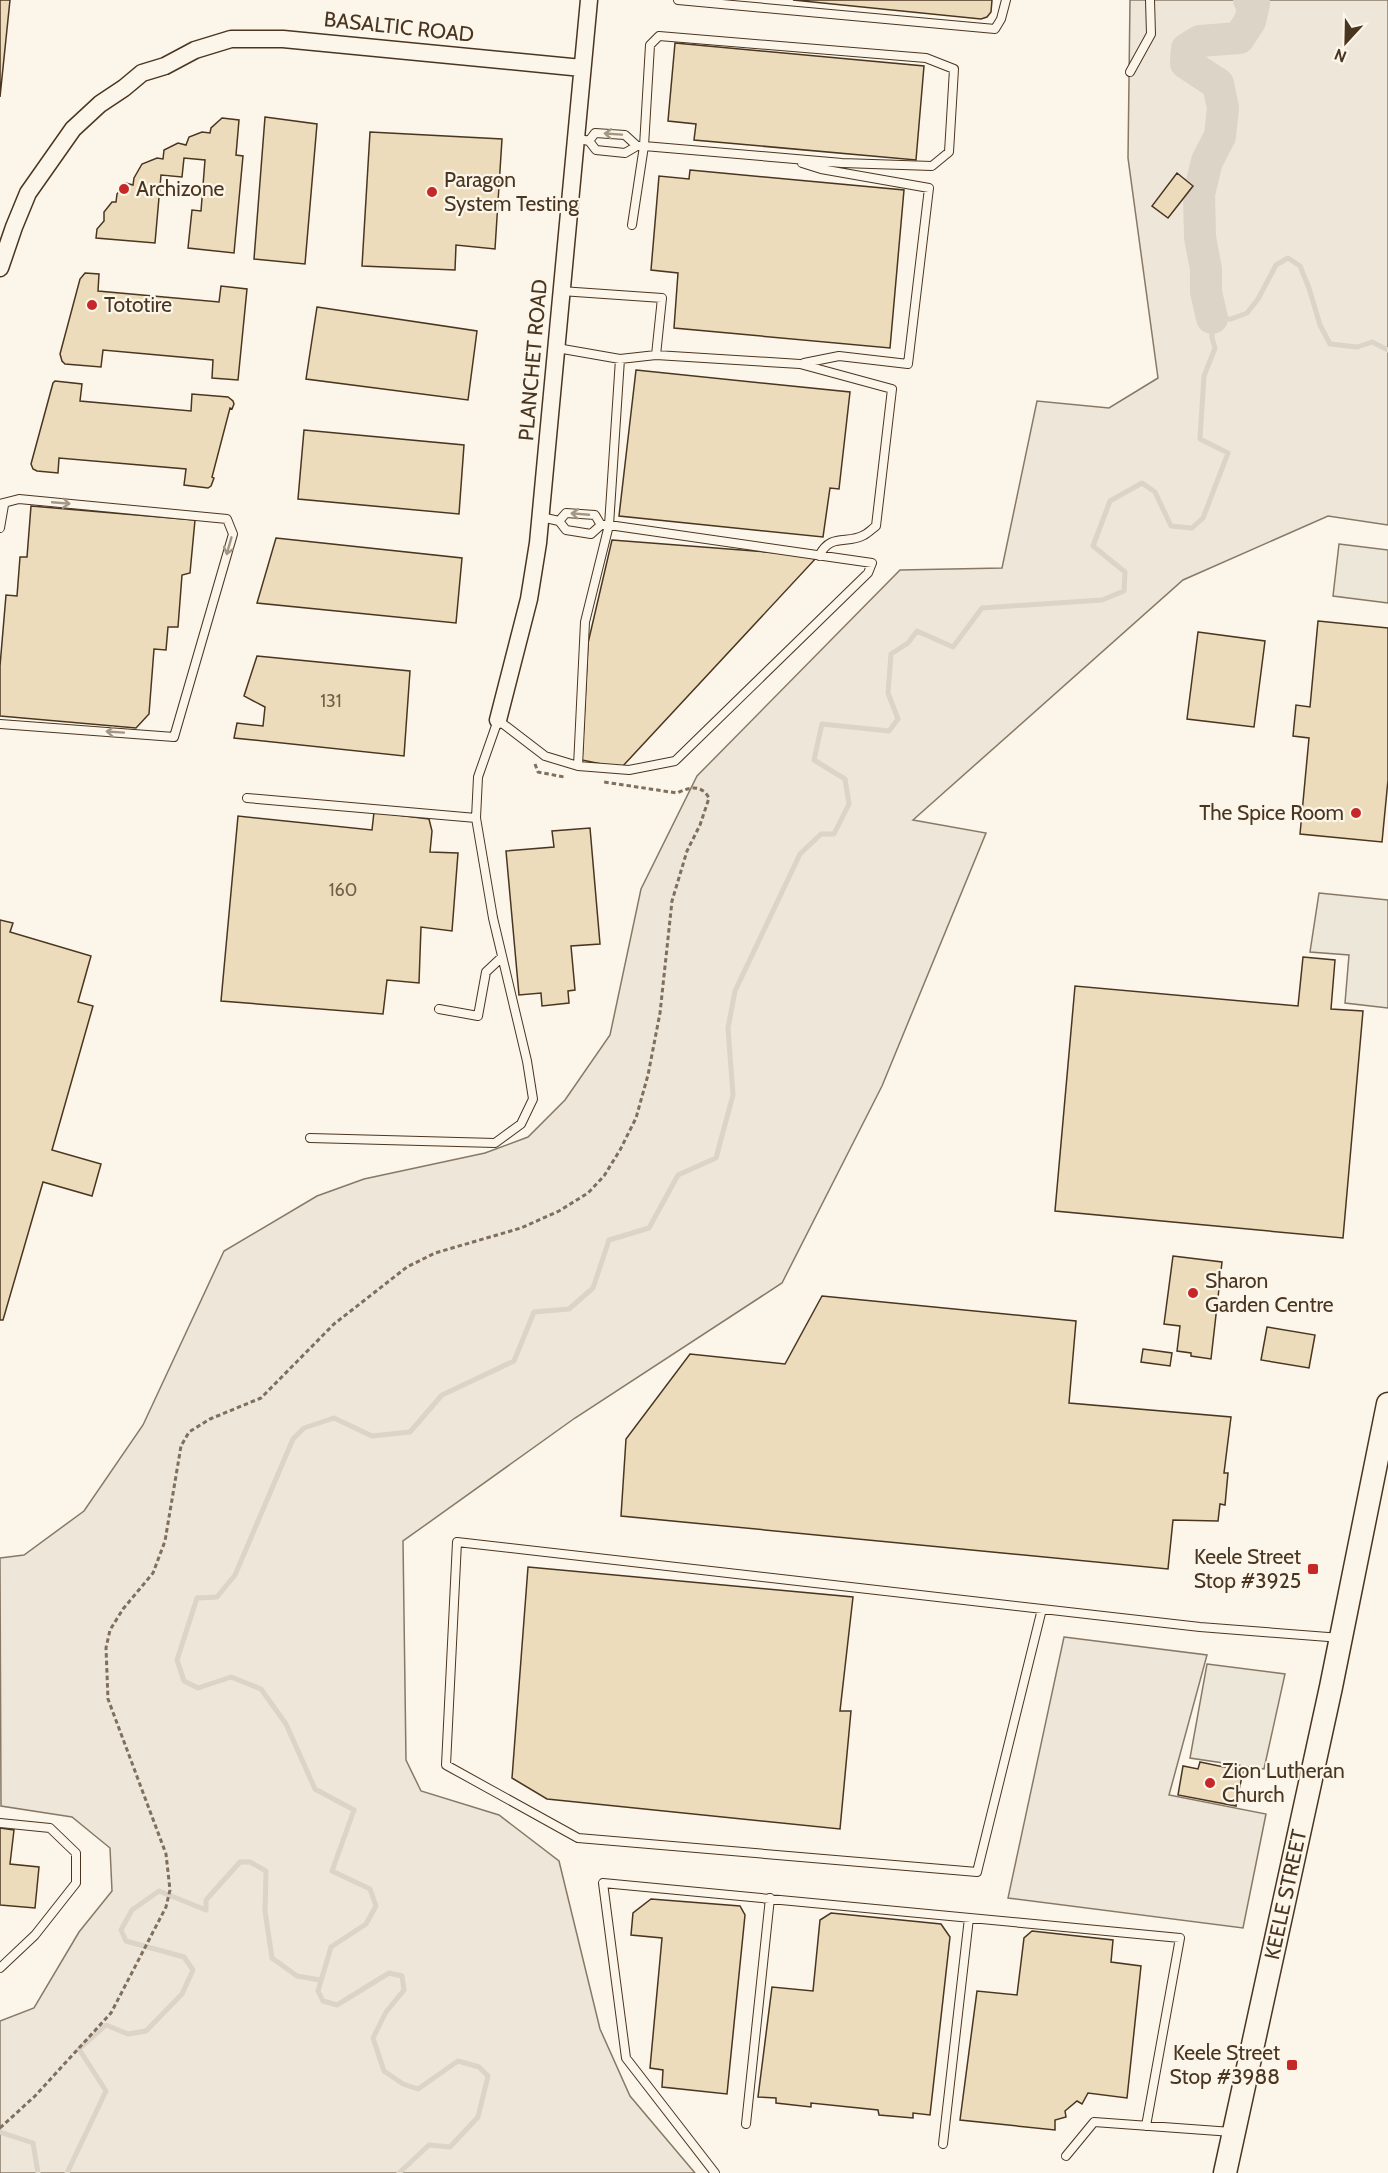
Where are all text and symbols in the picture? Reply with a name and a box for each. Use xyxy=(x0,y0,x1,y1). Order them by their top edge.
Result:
street label: BASALTIC ROAD xyxy=(323,6,475,47)
north arrow xyxy=(1316,12,1376,72)
text: N xyxy=(1332,45,1349,66)
one-way arrow xyxy=(604,129,623,140)
place label: Paragon System Testing xyxy=(444,167,579,216)
place label: Archizone xyxy=(136,176,225,201)
marker: Archizone xyxy=(117,182,131,196)
marker: Paragon System Testing xyxy=(425,185,439,199)
street label: PLANCHET ROAD xyxy=(513,278,552,442)
place label: Tototire xyxy=(104,292,172,317)
marker: Tototire xyxy=(85,298,99,312)
one-way arrow xyxy=(51,498,71,509)
one-way arrow xyxy=(571,508,591,519)
one-way arrow xyxy=(223,536,234,555)
house number: 131 xyxy=(320,690,342,712)
one-way arrow xyxy=(106,727,126,738)
place label: The Spice Room xyxy=(1199,800,1344,825)
marker: The Spice Room xyxy=(1349,806,1363,820)
house number: 160 xyxy=(329,879,357,901)
place label: Sharon Garden Centre xyxy=(1205,1268,1334,1317)
marker: Sharon Garden Centre xyxy=(1186,1286,1200,1300)
place label: Keele Street Stop #3925 xyxy=(1194,1544,1301,1593)
marker: Keele Street Stop #3925 xyxy=(1306,1562,1320,1576)
place label: Zion Lutheran Church xyxy=(1222,1758,1345,1807)
marker: Zion Lutheran Church xyxy=(1203,1776,1217,1790)
street label: KEELE STREET xyxy=(1259,1827,1312,1962)
place label: Keele Street Stop #3988 xyxy=(1170,2040,1280,2089)
marker: Keele Street Stop #3988 xyxy=(1285,2058,1299,2072)

